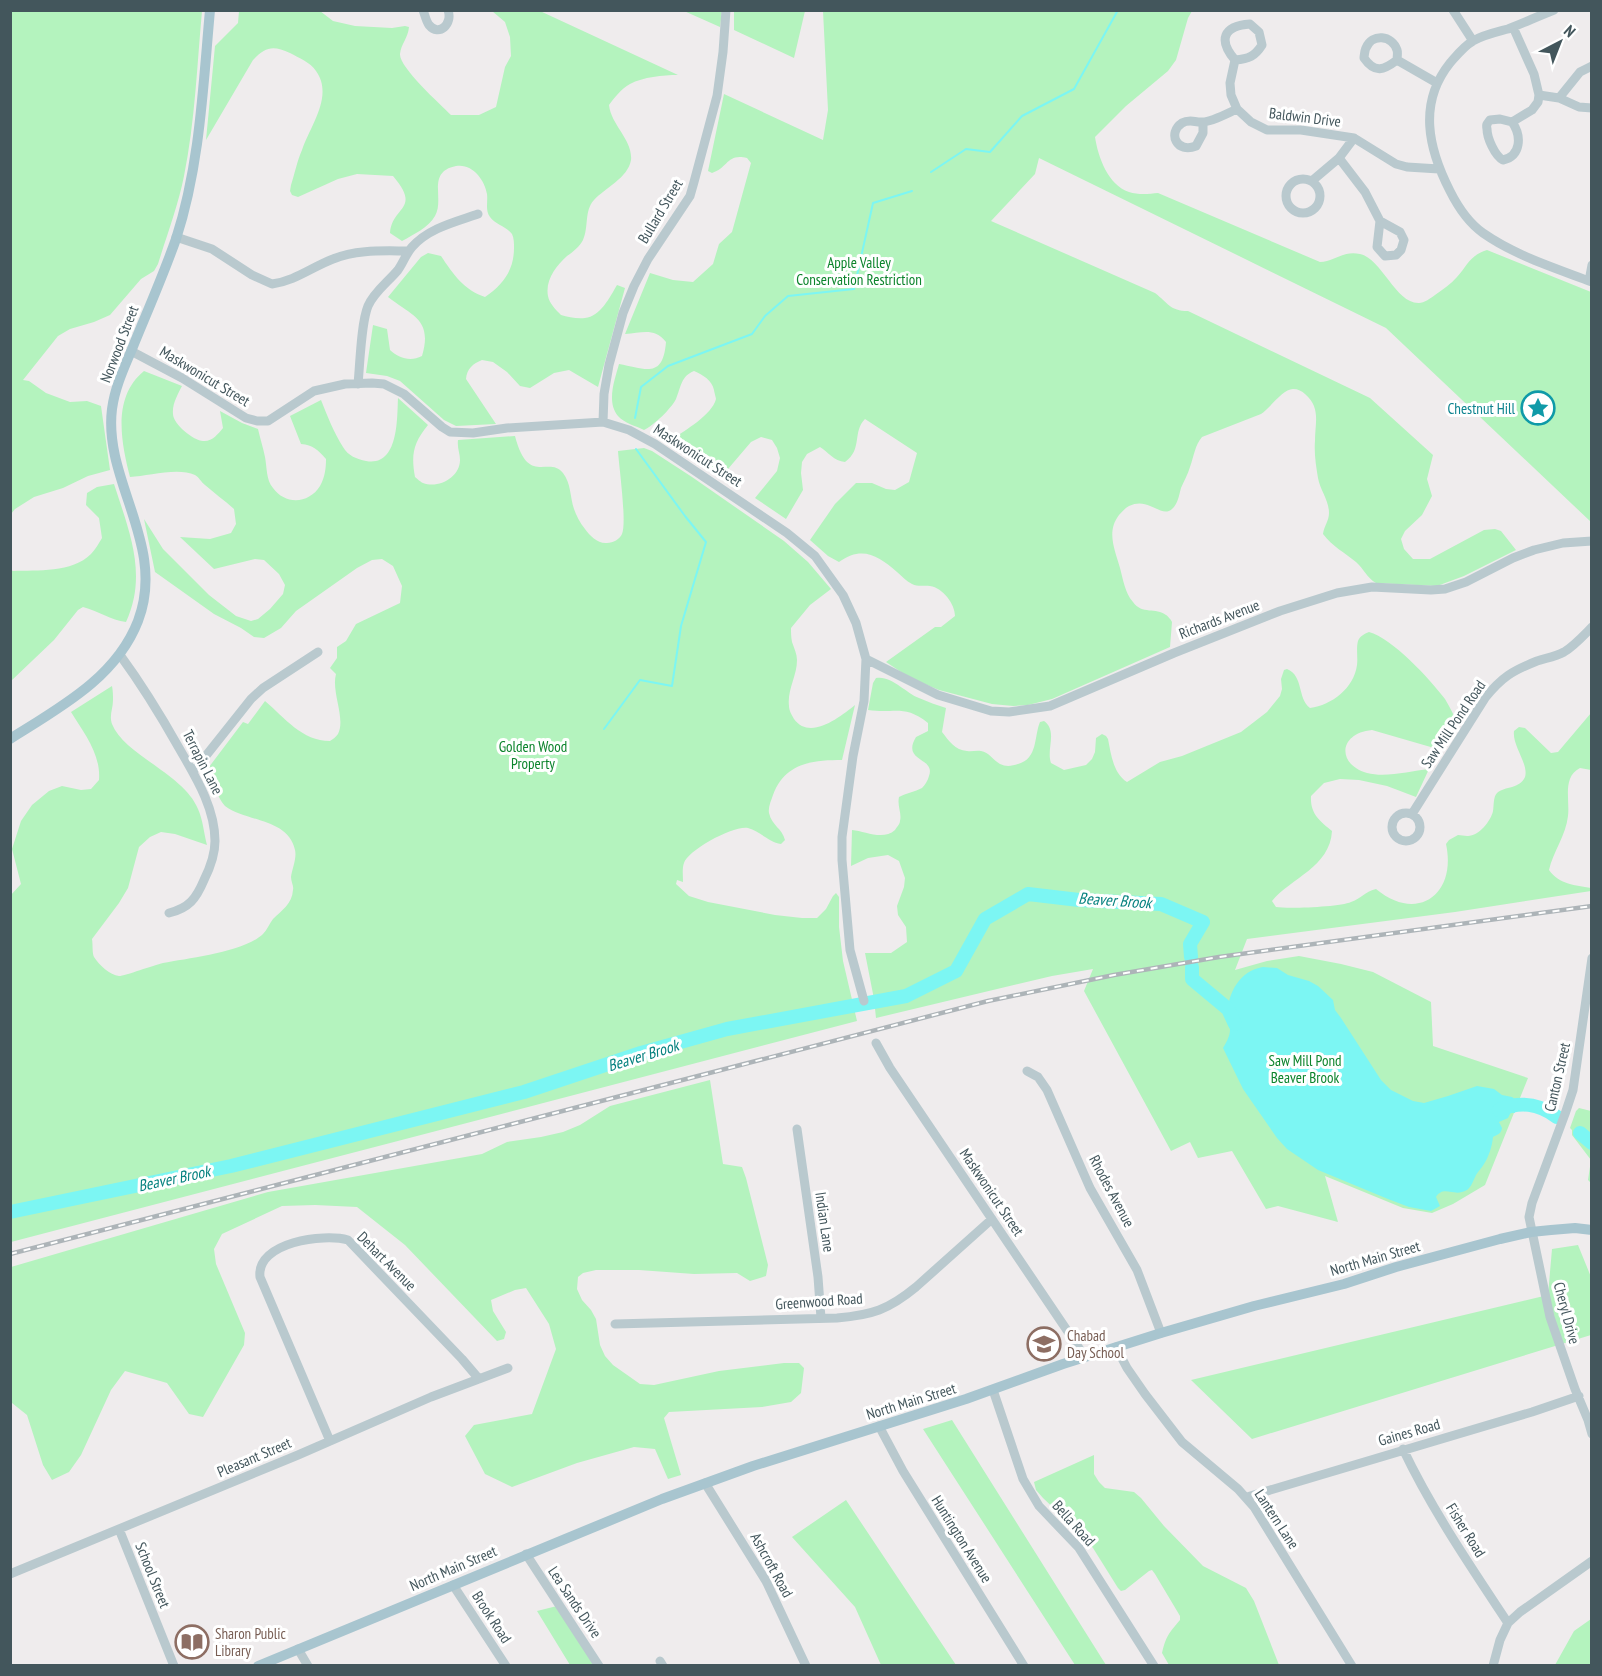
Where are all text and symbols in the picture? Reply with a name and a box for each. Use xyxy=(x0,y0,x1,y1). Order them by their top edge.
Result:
north arrow xyxy=(1530,12,1590,72)
text: N xyxy=(1560,21,1580,41)
street label: Baldwin Drive xyxy=(1268,103,1342,131)
street label: Bullard Street xyxy=(633,176,687,246)
park label: Apple Valley Conservation Restriction xyxy=(796,253,922,289)
street label: Norwood Street xyxy=(96,303,142,385)
street label: Maskwonicut Street xyxy=(157,342,253,410)
place icon: Chestnut Hill xyxy=(1520,390,1556,426)
place label: Chestnut Hill xyxy=(1447,399,1516,418)
street label: Maskwonicut Street xyxy=(650,419,746,491)
street label: Richards Avenue xyxy=(1176,595,1262,643)
street label: Saw Mill Pond Road xyxy=(1417,676,1489,772)
street label: Terrapin Lane xyxy=(179,727,227,797)
park label: Golden Wood Property xyxy=(499,737,567,773)
water label: Beaver Brook xyxy=(1078,887,1154,913)
water label: Beaver Brook xyxy=(605,1034,683,1075)
street label: Canton Street xyxy=(1540,1040,1574,1114)
park label: Saw Mill Pond Beaver Brook xyxy=(1268,1051,1342,1087)
street label: Maskwonicut Street xyxy=(956,1145,1028,1239)
street label: Rhodes Avenue xyxy=(1085,1152,1139,1230)
water label: Beaver Brook xyxy=(136,1160,214,1195)
street label: Indian Lane xyxy=(811,1191,839,1253)
street label: Dehart Avenue xyxy=(353,1227,421,1295)
street label: North Main Street xyxy=(1328,1236,1422,1280)
street label: Cheryl Drive xyxy=(1550,1280,1584,1346)
street label: Greenwood Road xyxy=(775,1288,863,1314)
school or university icon: Chabad Day School xyxy=(1026,1326,1062,1362)
place label: Chabad Day School xyxy=(1067,1326,1125,1362)
street label: North Main Street xyxy=(864,1378,958,1424)
street label: Gaines Road xyxy=(1376,1414,1442,1450)
street label: Pleasant Street xyxy=(214,1433,294,1481)
street label: Lantern Lane xyxy=(1251,1486,1303,1552)
street label: Huntington Avenue xyxy=(928,1492,996,1586)
street label: Bella Road xyxy=(1049,1496,1099,1550)
street label: Fisher Road xyxy=(1442,1499,1490,1561)
street label: Ashcroft Road xyxy=(746,1529,798,1601)
street label: School Street xyxy=(131,1539,175,1611)
street label: North Main Street xyxy=(407,1541,499,1595)
street label: Lea Sands Drive xyxy=(544,1563,606,1641)
street label: Brook Road xyxy=(468,1587,516,1647)
library icon: Sharon Public Library xyxy=(174,1624,210,1660)
place label: Sharon Public Library xyxy=(215,1624,287,1660)

